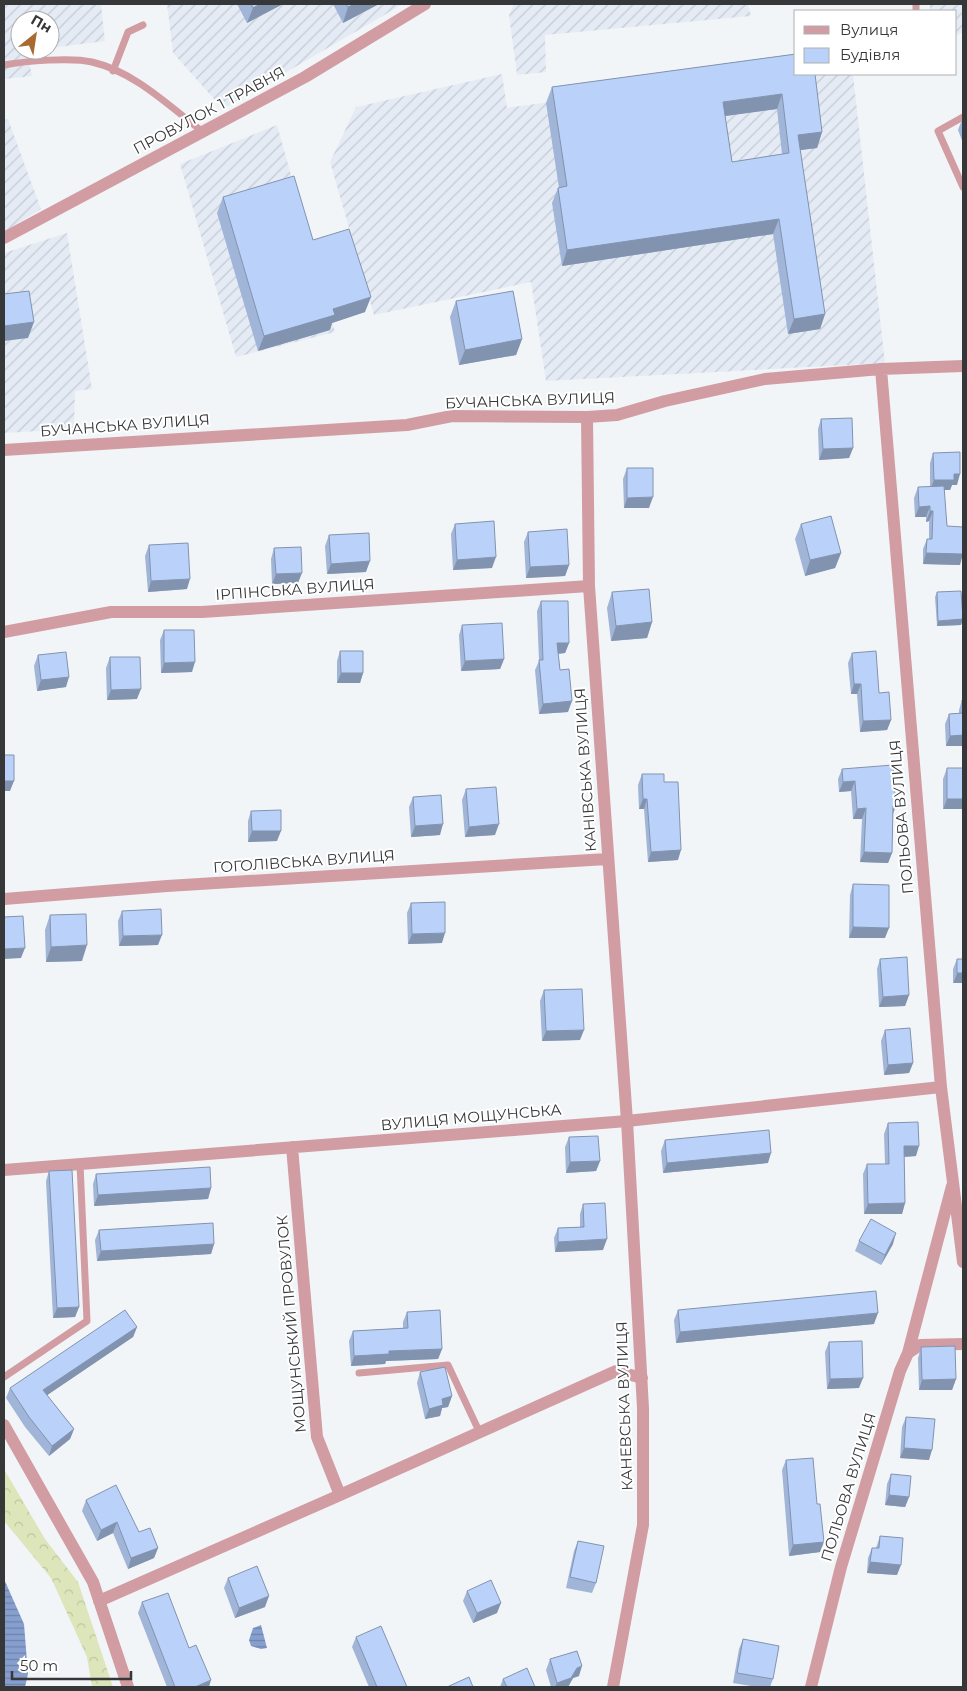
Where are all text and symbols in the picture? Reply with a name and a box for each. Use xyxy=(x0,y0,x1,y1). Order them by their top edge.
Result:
north arrow xyxy=(10,10,60,60)
legend xyxy=(794,10,957,75)
text: Пн xyxy=(28,11,55,37)
text: Вулиця xyxy=(840,20,898,39)
text: Будівля xyxy=(840,45,900,64)
street label: ПРОВУЛОК 1 ТРАВНЯ xyxy=(130,62,288,158)
street label: БУЧАНСЬКА ВУЛИЦЯ xyxy=(445,388,615,412)
street label: БУЧАНСЬКА ВУЛИЦЯ xyxy=(40,410,210,440)
street label: ІРПІНСЬКА ВУЛИЦЯ xyxy=(215,574,375,604)
street label: КАНІВСЬКА ВУЛИЦЯ xyxy=(570,687,600,853)
street label: ПОЛЬОВА ВУЛИЦЯ xyxy=(885,739,917,895)
street label: ГОГОЛІВСЬКА ВУЛИЦЯ xyxy=(212,845,396,877)
street label: ВУЛИЦЯ МОЩУНСЬКА xyxy=(380,1100,562,1134)
street label: МОЩУНСЬКИЙ ПРОВУЛОК xyxy=(272,1214,310,1434)
street label: КАНЕВСЬКА ВУЛИЦЯ xyxy=(612,1321,636,1491)
street label: ПОЛЬОВА ВУЛИЦЯ xyxy=(816,1410,880,1564)
scale bar xyxy=(12,1648,131,1680)
text: 50 m xyxy=(20,1656,58,1675)

